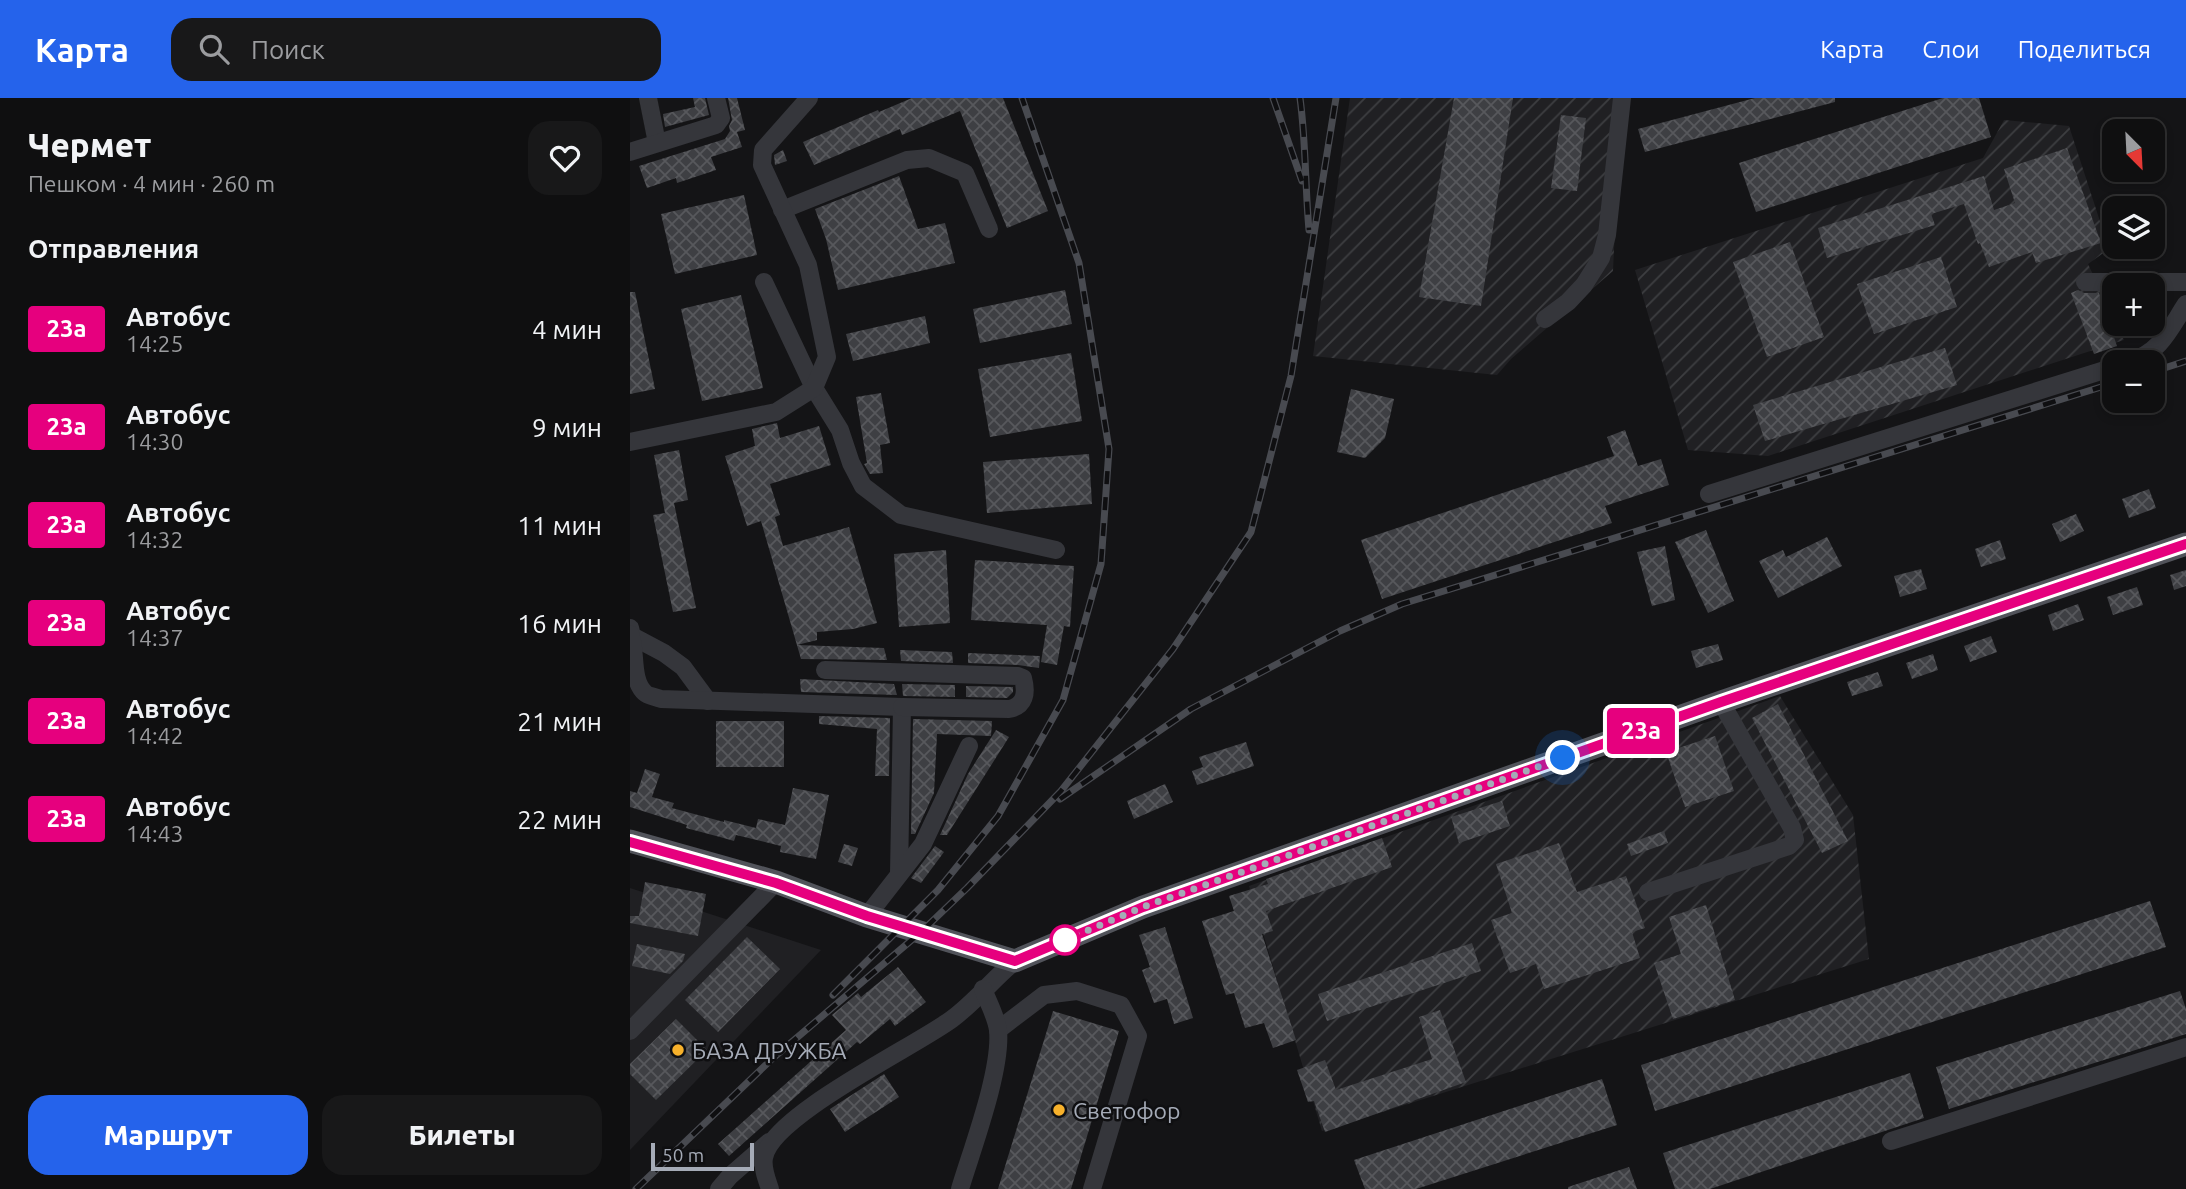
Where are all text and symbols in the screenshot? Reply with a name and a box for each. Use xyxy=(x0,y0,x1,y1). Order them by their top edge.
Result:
search box xyxy=(171,18,661,81)
icon: search xyxy=(195,30,233,68)
text: Карта xyxy=(35,31,129,68)
text: Поиск xyxy=(251,35,325,64)
text: Карта xyxy=(1820,36,1884,63)
text: Слои xyxy=(1922,36,1980,63)
text: Поделиться xyxy=(2018,36,2151,63)
north arrow xyxy=(2102,119,2165,182)
map controls xyxy=(2102,119,2165,413)
button: heart xyxy=(528,121,602,195)
text: Чермет xyxy=(28,126,151,163)
text: Пешком · 4 мин · 260 m xyxy=(28,171,275,196)
button: layers xyxy=(2102,196,2165,259)
text: Отправления xyxy=(28,234,199,263)
button: + xyxy=(2102,273,2165,336)
text: Автобус xyxy=(126,302,230,331)
text: 23а xyxy=(46,315,87,342)
text: 4 мин xyxy=(532,315,602,344)
text: 14:25 xyxy=(126,331,184,356)
button: − xyxy=(2102,350,2165,413)
text: Автобус xyxy=(126,400,230,429)
text: 23а xyxy=(46,413,87,440)
text: 9 мин xyxy=(532,413,602,442)
text: 14:30 xyxy=(126,429,184,454)
text: Автобус xyxy=(126,498,230,527)
text: 23а xyxy=(46,511,87,538)
text: 11 мин xyxy=(517,511,602,540)
text: 14:32 xyxy=(126,527,184,552)
text: Автобус xyxy=(126,596,230,625)
text: 23а xyxy=(46,609,87,636)
text: 16 мин xyxy=(517,609,602,638)
text: 14:37 xyxy=(126,625,184,650)
text: Автобус xyxy=(126,694,230,723)
text: 23а xyxy=(46,707,87,734)
text: 21 мин xyxy=(517,707,602,736)
line badge: 23а xyxy=(1601,708,1681,754)
text: 23а xyxy=(1621,717,1661,744)
text: 14:42 xyxy=(126,723,184,748)
your location xyxy=(1545,740,1580,775)
text: Автобус xyxy=(126,792,230,821)
text: 23а xyxy=(46,805,87,832)
text: 22 мин xyxy=(517,805,602,834)
text: 14:43 xyxy=(126,821,184,846)
unlabelled marker xyxy=(1050,925,1080,955)
place label: БАЗА ДРУЖБА xyxy=(692,1038,847,1063)
marker: БАЗА ДРУЖБА xyxy=(670,1042,686,1058)
button: Маршрут xyxy=(28,1095,308,1175)
button: Билеты xyxy=(322,1095,602,1175)
place label: Светофор xyxy=(1073,1098,1181,1123)
marker: Светофор xyxy=(1051,1102,1067,1118)
scale bar xyxy=(651,1140,754,1172)
text: 50 m xyxy=(662,1144,704,1166)

